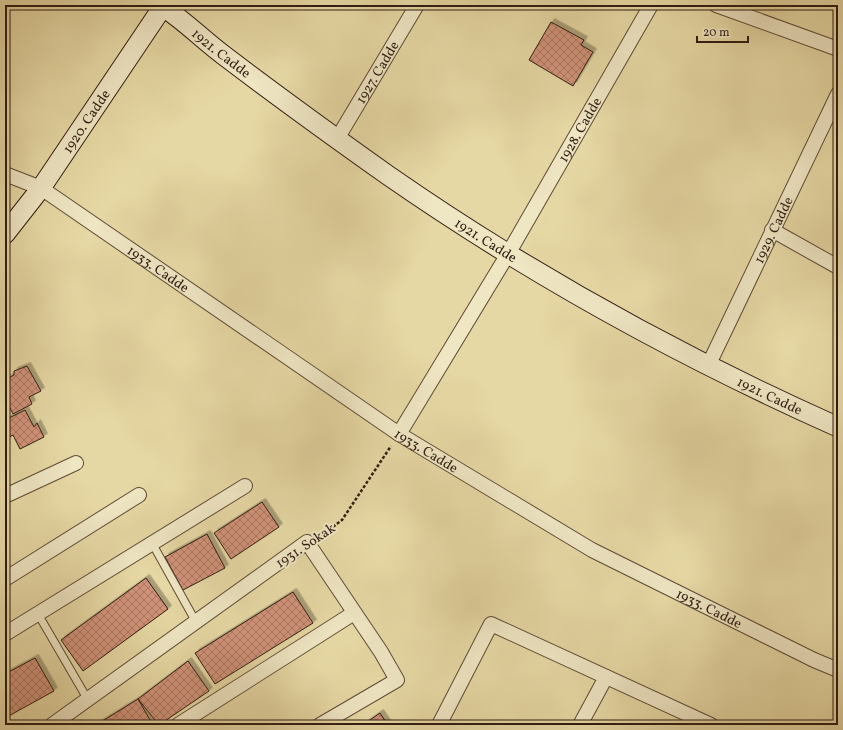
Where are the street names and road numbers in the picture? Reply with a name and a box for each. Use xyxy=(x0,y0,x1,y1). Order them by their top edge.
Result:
street label: 1921. Cadde xyxy=(187,25,254,84)
street label: 1927. Cadde xyxy=(352,38,405,108)
street label: 1920. Cadde xyxy=(59,86,116,158)
street label: 1928. Cadde xyxy=(555,94,607,166)
street label: 1929. Cadde xyxy=(750,193,799,267)
street label: 1921. Cadde xyxy=(450,214,520,268)
street label: 1933. Cadde xyxy=(123,242,193,298)
street label: 1921. Cadde xyxy=(733,373,805,421)
street label: 1933. Cadde xyxy=(390,425,461,478)
street label: 1931. Sokak xyxy=(272,519,340,573)
street label: 1933. Cadde xyxy=(672,585,745,634)

